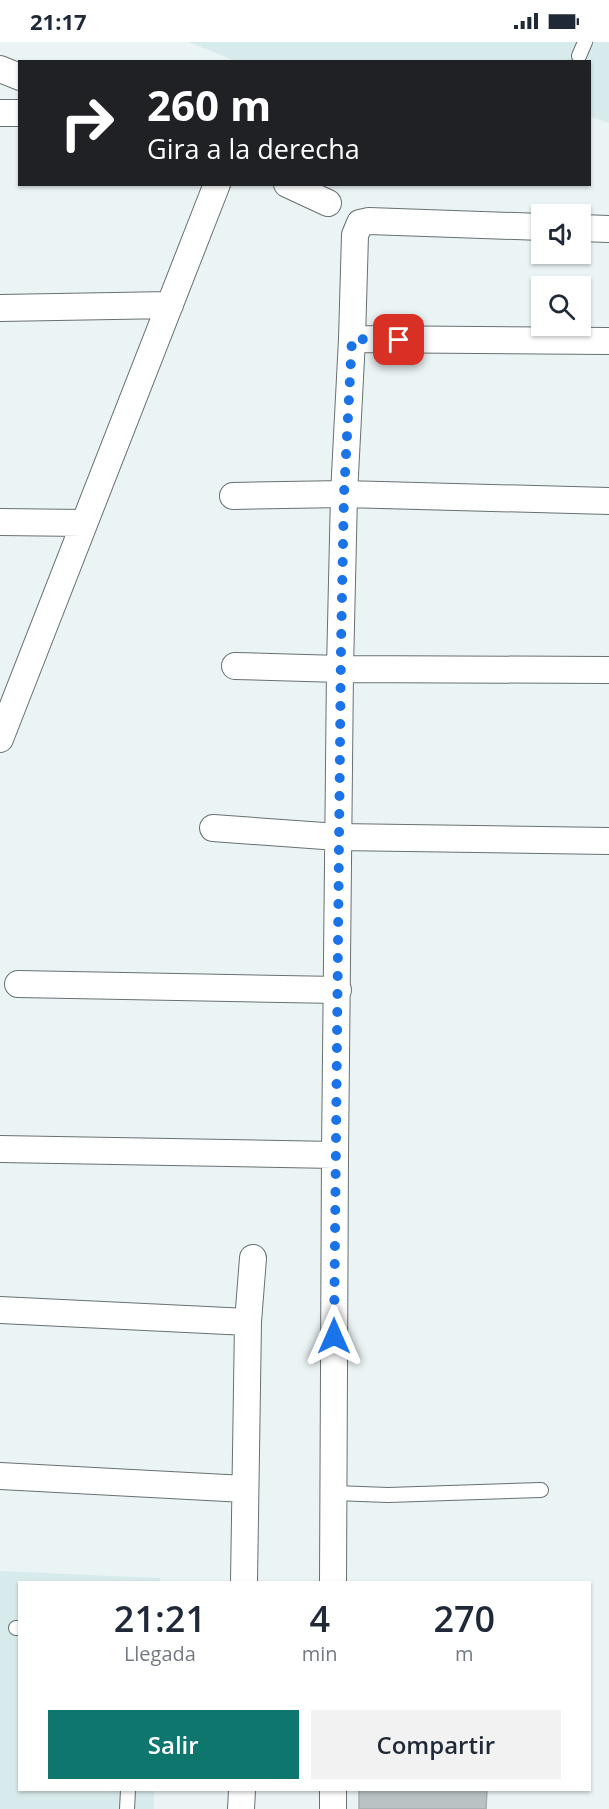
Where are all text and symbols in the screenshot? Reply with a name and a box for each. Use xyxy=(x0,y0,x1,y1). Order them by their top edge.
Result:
text: 21:17 xyxy=(30,6,87,36)
text: 260 m xyxy=(147,76,271,133)
icon: right xyxy=(48,84,126,162)
text: Gira a la derecha xyxy=(147,130,360,167)
map controls xyxy=(531,204,591,336)
button: sound xyxy=(531,204,591,264)
button: search xyxy=(531,276,591,336)
pin xyxy=(373,314,424,365)
icon: arrive xyxy=(382,323,415,356)
position arrow xyxy=(302,1304,366,1368)
text: 21:21 xyxy=(114,1594,206,1643)
text: 4 xyxy=(309,1594,330,1643)
text: 270 xyxy=(433,1594,495,1643)
text: Llegada xyxy=(124,1640,196,1667)
text: min xyxy=(302,1640,338,1667)
text: m xyxy=(455,1640,474,1667)
button: Salir xyxy=(48,1710,299,1779)
button: Compartir xyxy=(311,1710,561,1779)

